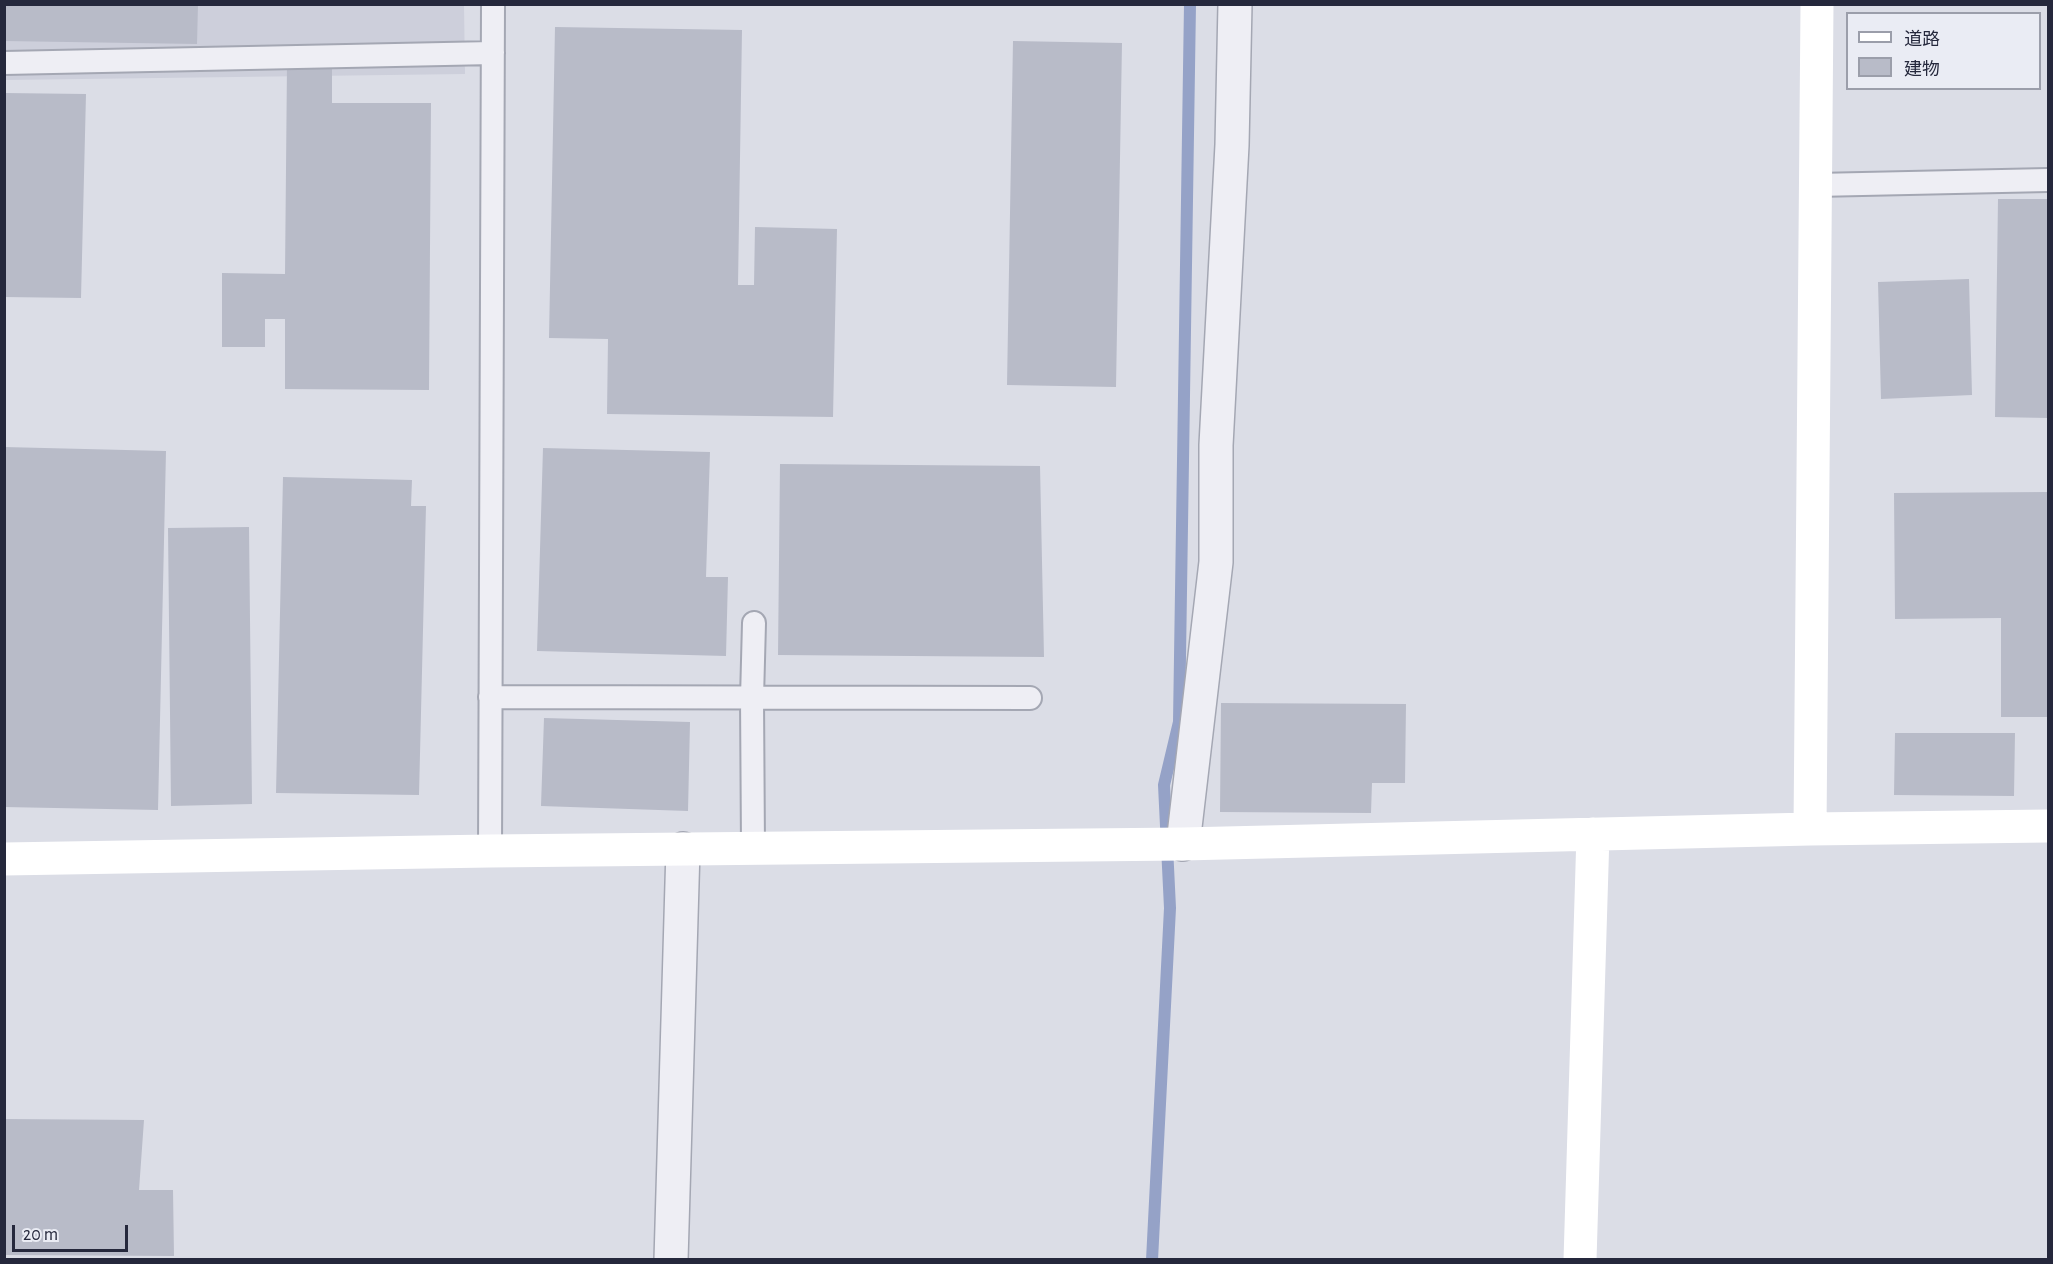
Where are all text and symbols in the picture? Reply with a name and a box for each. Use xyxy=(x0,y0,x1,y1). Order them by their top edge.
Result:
legend xyxy=(1846,12,2041,90)
text: 道路 xyxy=(1904,31,1940,49)
text: 建物 xyxy=(1904,61,1940,79)
scale bar xyxy=(15,1213,130,1251)
text: 20 m xyxy=(23,1226,58,1244)

